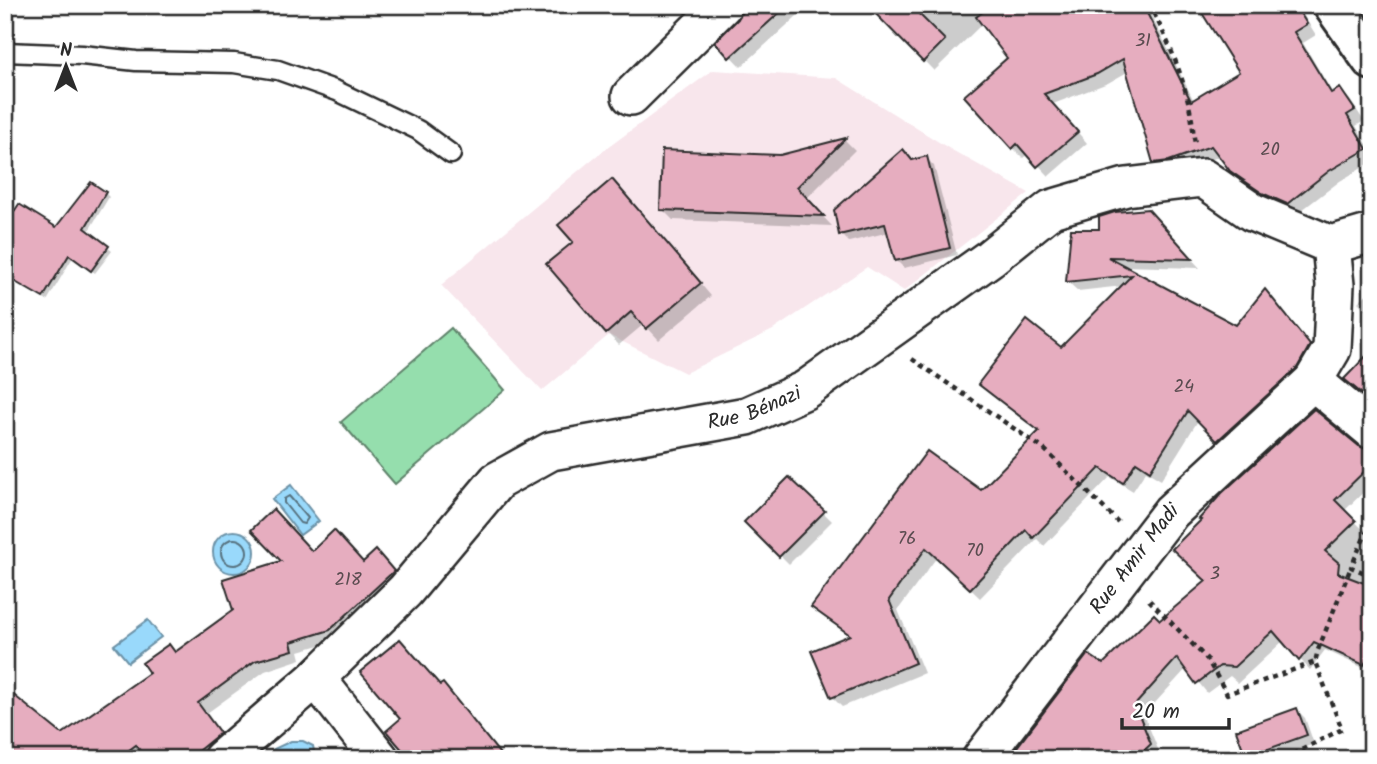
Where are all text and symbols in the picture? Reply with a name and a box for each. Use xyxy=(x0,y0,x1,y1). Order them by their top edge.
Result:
house number: 31 xyxy=(1135,27,1151,56)
north arrow xyxy=(32,32,102,102)
text: N xyxy=(60,36,72,66)
house number: 20 xyxy=(1260,136,1280,165)
house number: 24 xyxy=(1174,373,1194,402)
street label: Rue Bénazi xyxy=(705,377,808,439)
street label: Rue Amir Madi xyxy=(1081,495,1188,622)
house number: 76 xyxy=(898,525,916,554)
house number: 70 xyxy=(966,537,984,566)
house number: 3 xyxy=(1210,560,1220,589)
house number: 218 xyxy=(335,566,362,595)
scale bar xyxy=(1122,687,1228,731)
text: 20 m xyxy=(1132,696,1180,729)

